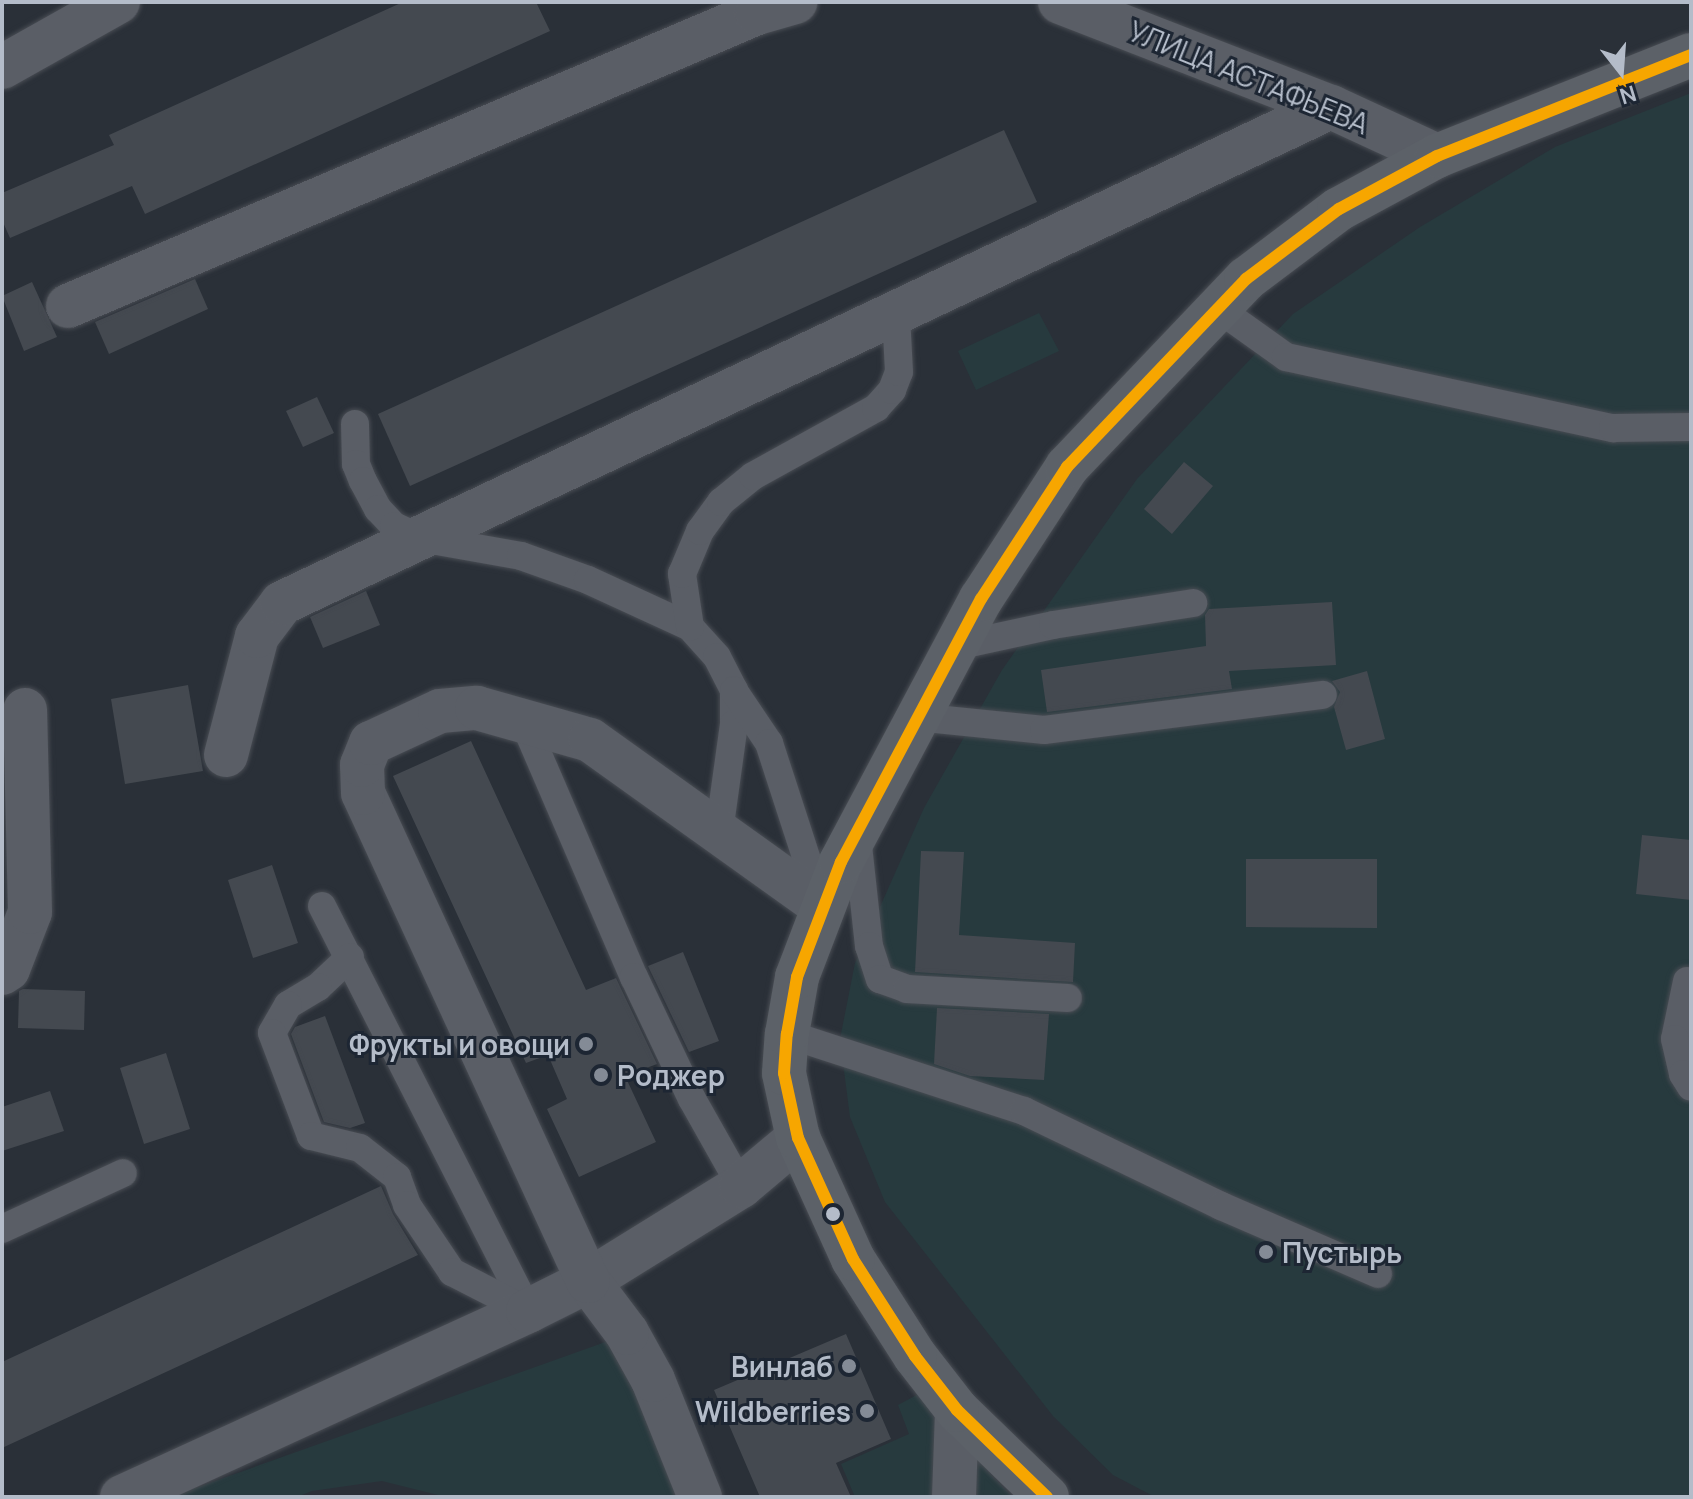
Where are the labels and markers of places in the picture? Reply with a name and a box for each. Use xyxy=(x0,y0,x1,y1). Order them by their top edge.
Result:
place label: Фрукты и овощи xyxy=(349,1027,570,1061)
marker: Фрукты и овощи xyxy=(577,1035,595,1053)
place label: Роджер xyxy=(617,1058,725,1092)
marker: Роджер xyxy=(592,1066,610,1084)
unlabelled marker xyxy=(825,1206,841,1222)
place label: Пустырь xyxy=(1282,1235,1402,1269)
marker: Пустырь xyxy=(1257,1243,1275,1261)
place label: Винлаб xyxy=(731,1349,833,1383)
marker: Винлаб xyxy=(840,1357,858,1375)
place label: Wildberries xyxy=(695,1394,851,1428)
marker: Wildberries xyxy=(858,1402,876,1420)

